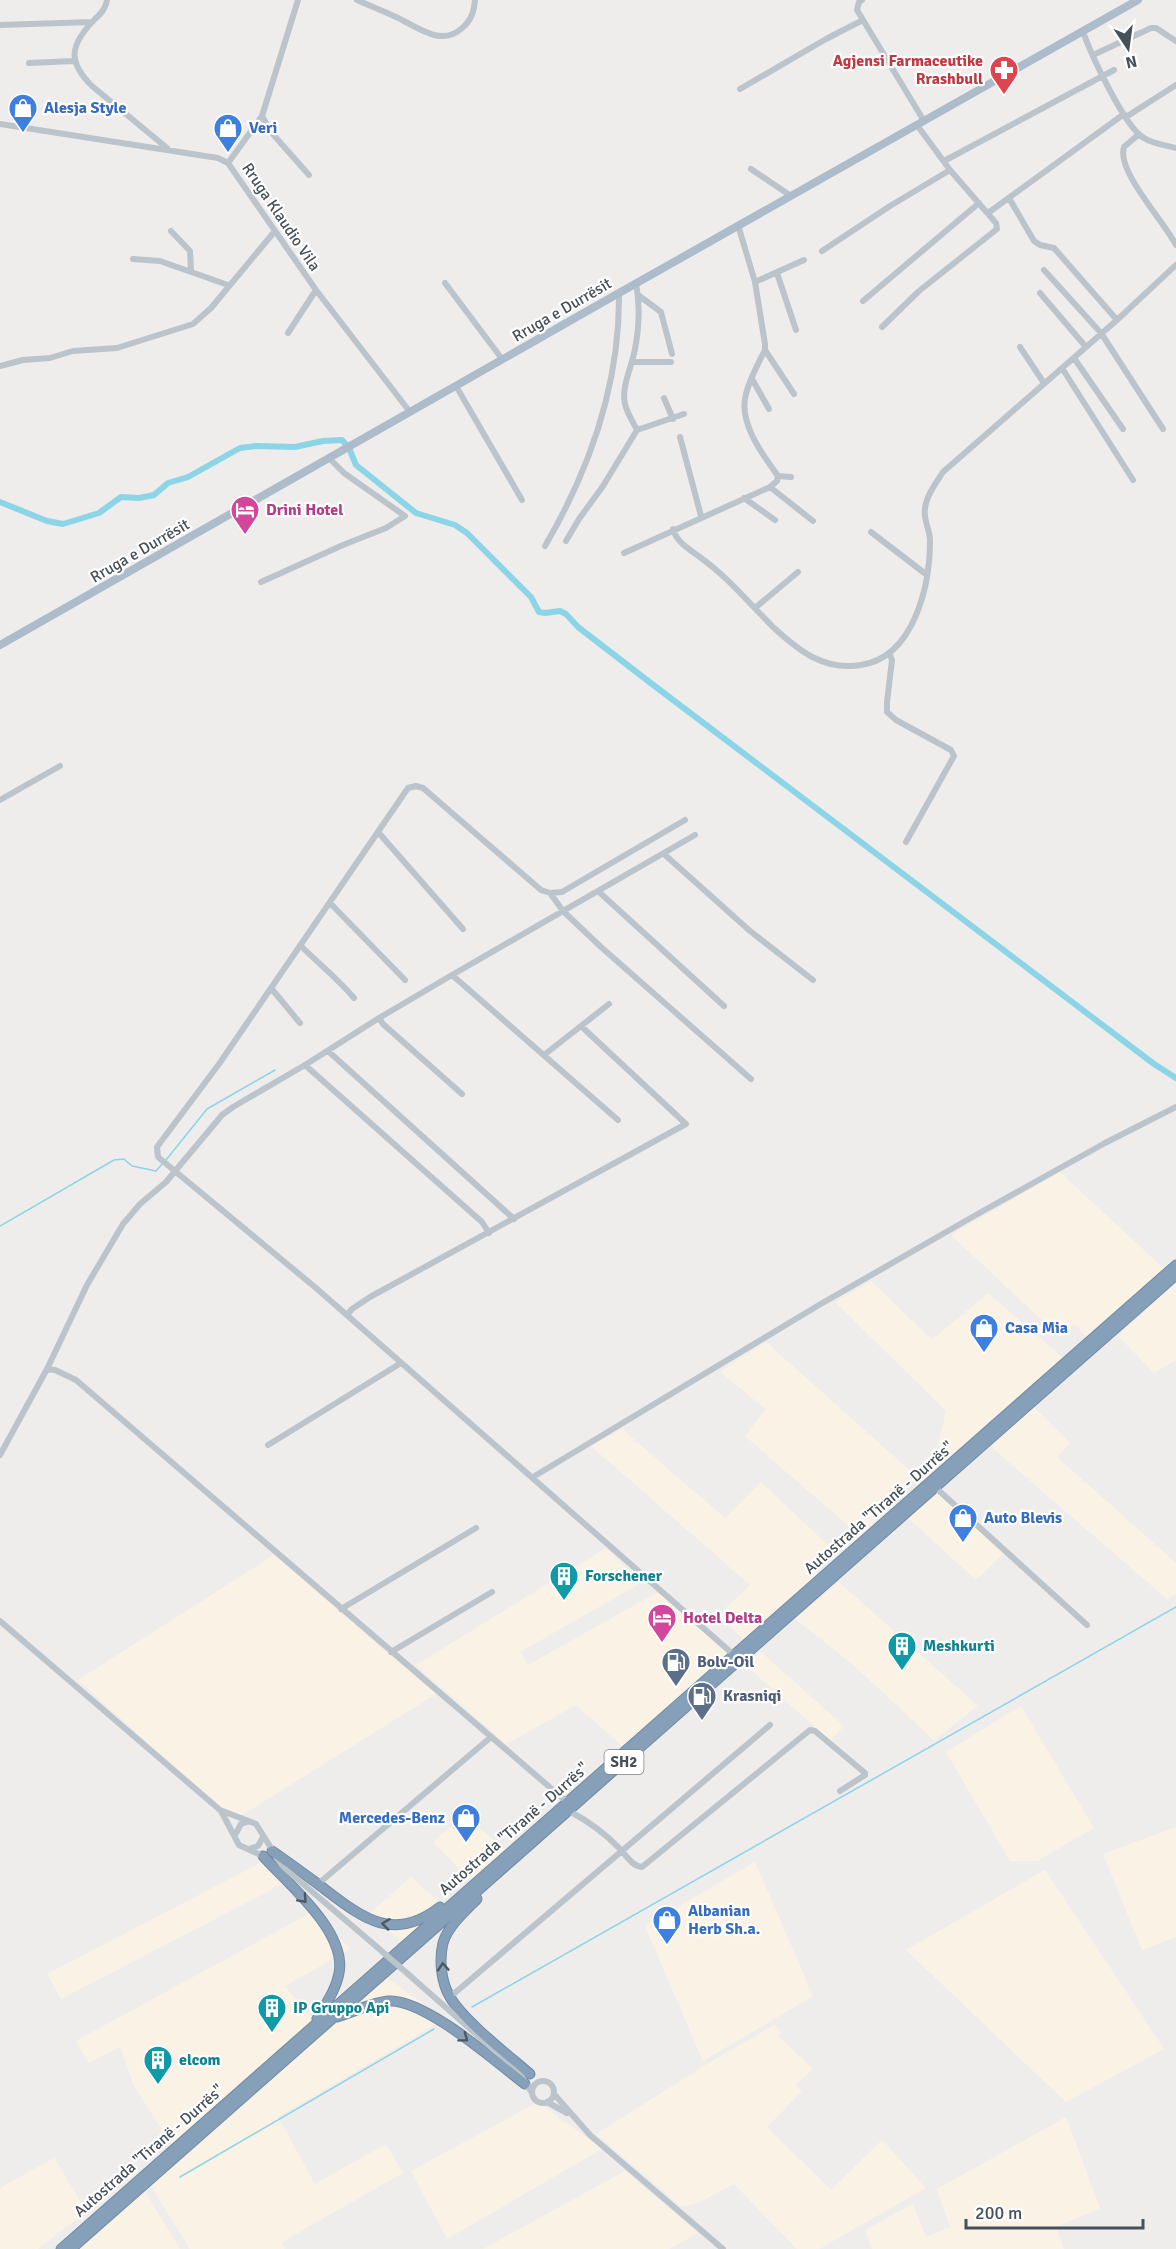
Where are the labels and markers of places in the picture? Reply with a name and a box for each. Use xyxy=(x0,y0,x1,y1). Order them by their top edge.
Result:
place label: Agjensi Farmaceutike Rrashbull xyxy=(833,51,983,89)
pharmacy icon: Agjensi Farmaceutike Rrashbull xyxy=(988,54,1020,96)
shop icon: Alesja Style xyxy=(7,92,39,134)
place label: Alesja Style xyxy=(44,98,126,118)
shop icon: Veri xyxy=(212,112,244,154)
place label: Veri xyxy=(249,118,277,138)
hotel icon: Drini Hotel xyxy=(229,494,261,536)
place label: Drini Hotel xyxy=(266,500,343,520)
shop icon: Casa Mia xyxy=(968,1312,1000,1354)
place label: Casa Mia xyxy=(1005,1318,1068,1338)
shop icon: Auto Blevis xyxy=(947,1502,979,1544)
place label: Auto Blevis xyxy=(984,1508,1062,1528)
building icon: Forschener xyxy=(548,1560,580,1602)
place label: Forschener xyxy=(585,1566,663,1586)
hotel icon: Hotel Delta xyxy=(646,1602,678,1644)
place label: Hotel Delta xyxy=(683,1608,762,1628)
building icon: Meshkurti xyxy=(886,1630,918,1672)
place label: Meshkurti xyxy=(923,1636,995,1656)
fuel station icon: Bolv-Oil xyxy=(660,1646,692,1688)
place label: Bolv-Oil xyxy=(697,1652,754,1672)
fuel station icon: Krasniqi xyxy=(686,1680,718,1722)
place label: Krasniqi xyxy=(723,1686,781,1706)
shop icon: Mercedes-Benz xyxy=(450,1802,482,1844)
place label: Mercedes-Benz xyxy=(339,1808,445,1828)
place label: Albanian Herb Sh.a. xyxy=(688,1901,760,1939)
shop icon: Albanian Herb Sh.a. xyxy=(651,1904,683,1946)
building icon: IP Gruppo Api xyxy=(256,1992,288,2034)
place label: IP Gruppo Api xyxy=(293,1998,389,2018)
building icon: elcom xyxy=(142,2044,174,2086)
place label: elcom xyxy=(179,2050,221,2070)

